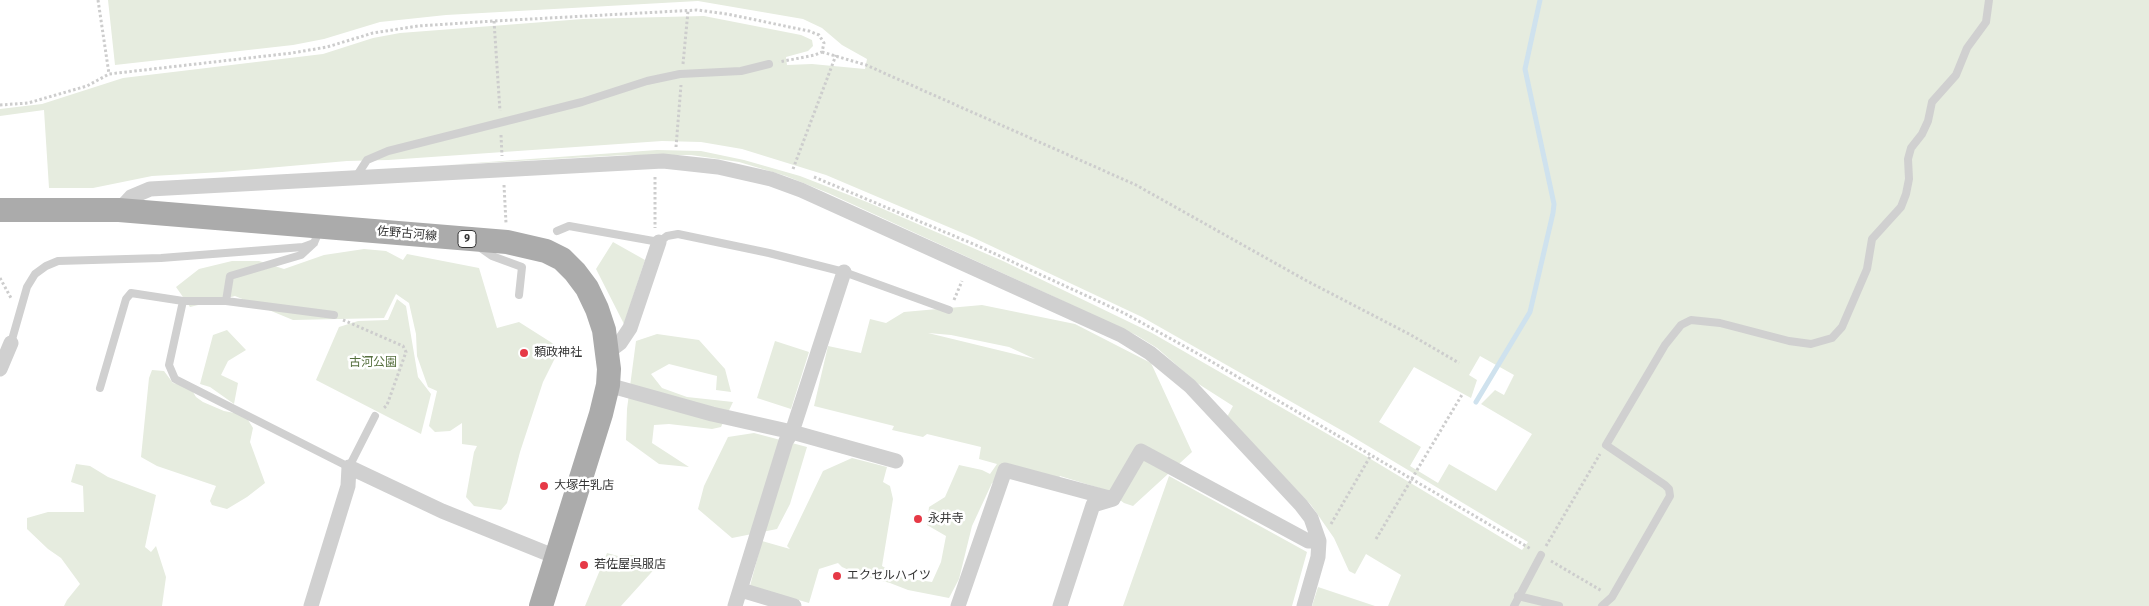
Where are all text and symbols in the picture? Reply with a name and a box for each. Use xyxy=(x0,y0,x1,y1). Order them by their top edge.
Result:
street label: 佐野古河線 xyxy=(376,224,438,244)
road number: 9 xyxy=(458,230,476,248)
place label: 頼政神社 xyxy=(534,346,582,360)
marker: 頼政神社 xyxy=(518,347,530,359)
park label: 古河公園 xyxy=(349,356,397,370)
place label: 大塚牛乳店 xyxy=(554,479,614,493)
marker: 大塚牛乳店 xyxy=(538,480,550,492)
place label: 永井寺 xyxy=(928,512,964,526)
marker: 永井寺 xyxy=(912,513,924,525)
place label: 若佐屋呉服店 xyxy=(594,558,666,572)
marker: 若佐屋呉服店 xyxy=(578,559,590,571)
place label: エクセルハイツ xyxy=(847,569,931,583)
marker: エクセルハイツ xyxy=(831,570,843,582)

